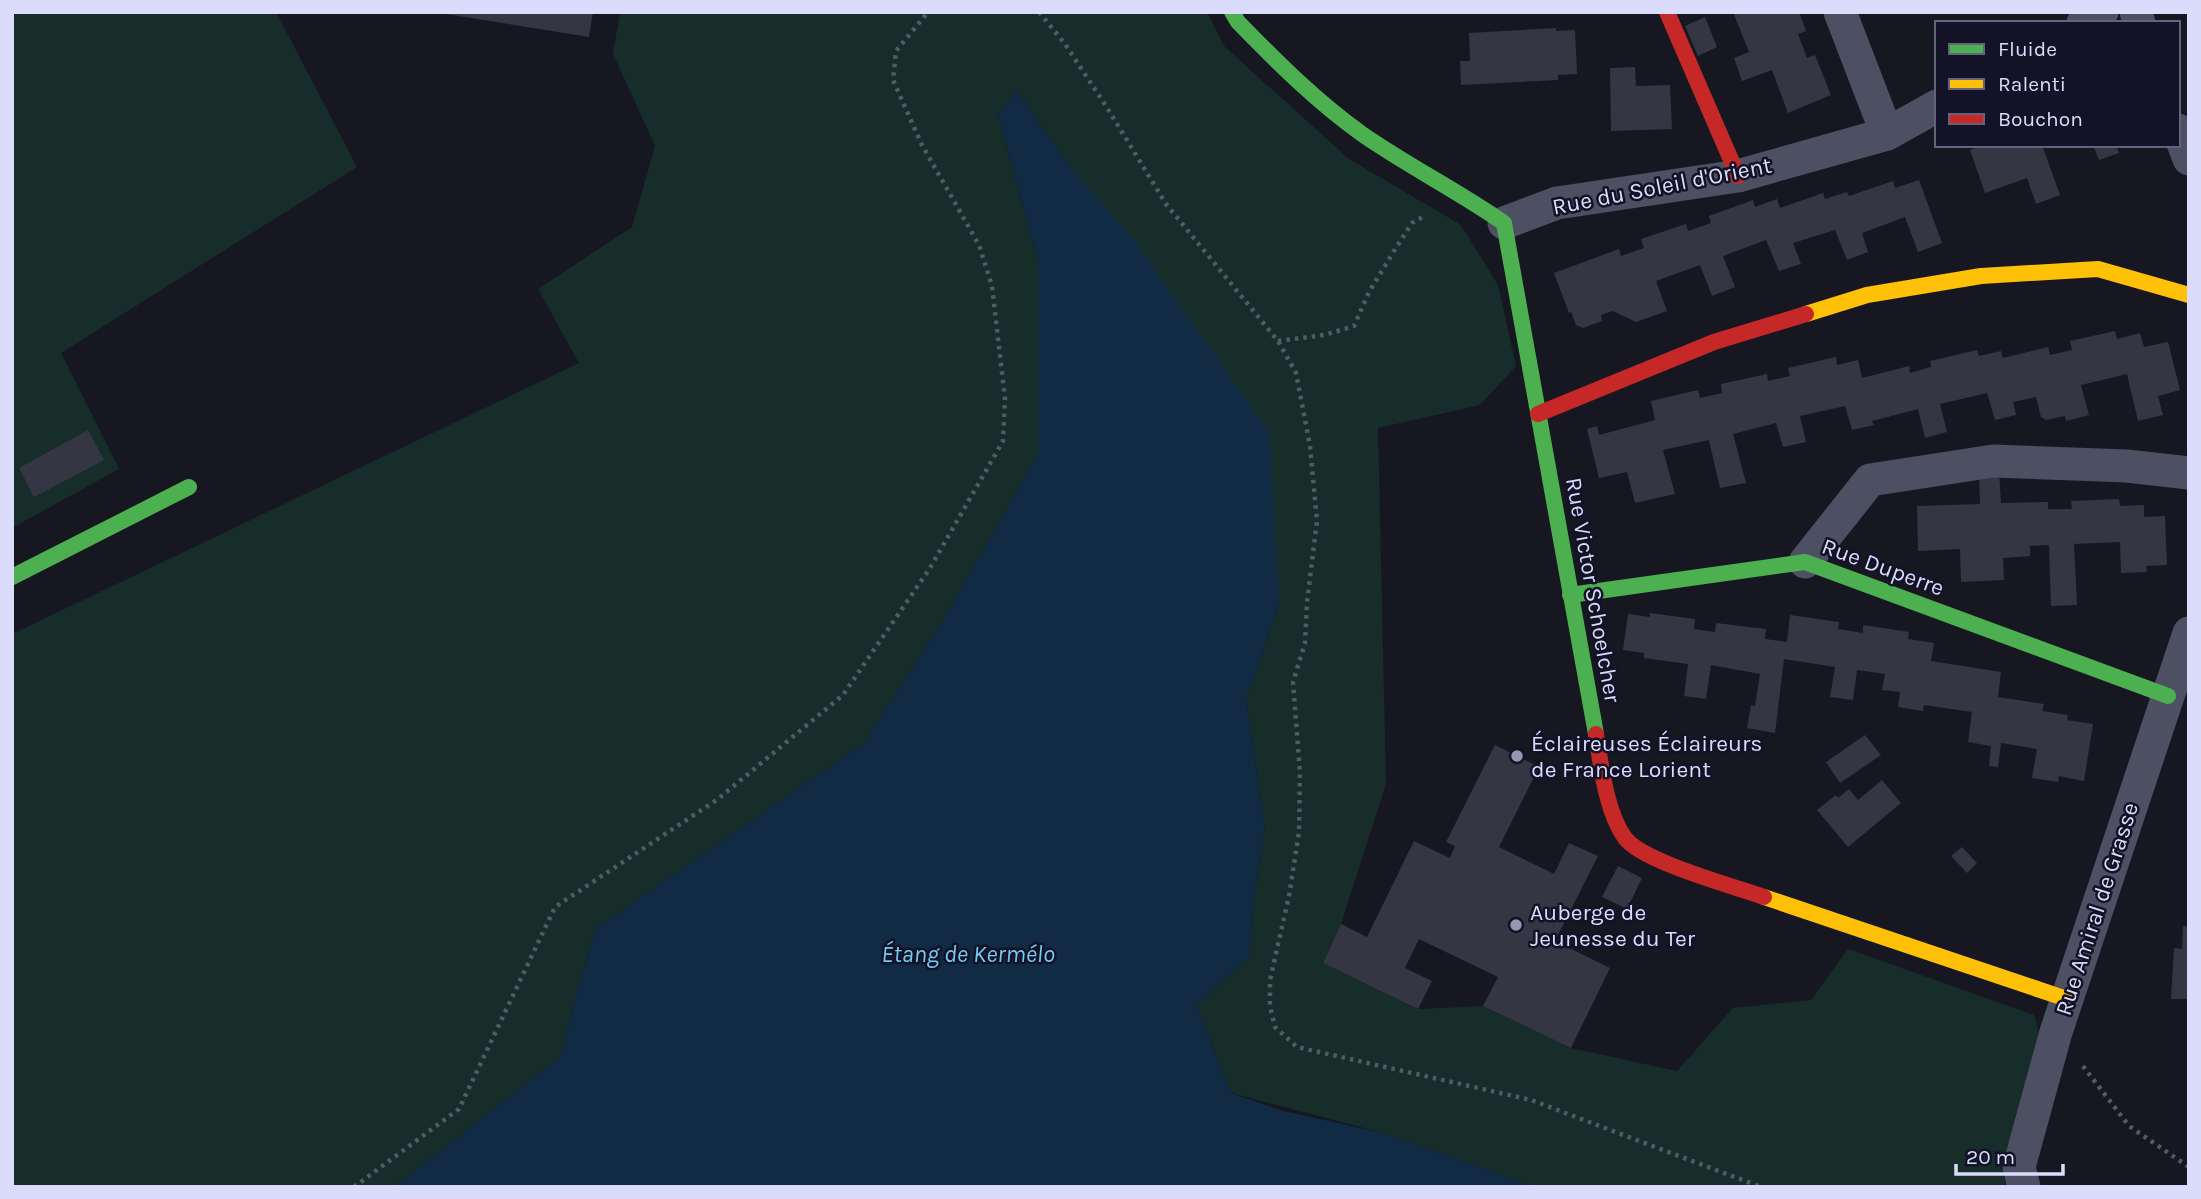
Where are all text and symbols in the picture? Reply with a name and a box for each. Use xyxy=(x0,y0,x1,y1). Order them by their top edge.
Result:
legend xyxy=(1935,21,2180,147)
text: Fluide xyxy=(1998,37,2057,61)
text: Ralenti xyxy=(1998,72,2066,96)
text: Bouchon xyxy=(1998,107,2083,131)
street label: Rue du Soleil d'Orient xyxy=(1550,151,1774,221)
street label: Rue Victor Schoelcher xyxy=(1560,475,1626,705)
street label: Rue Duperre xyxy=(1818,532,1948,602)
place label: Éclaireuses Éclaireurs de France Lorient xyxy=(1531,730,1762,783)
marker: Éclaireuses Éclaireurs de France Lorient xyxy=(1509,748,1525,764)
street label: Rue Amiral de Grasse xyxy=(2050,799,2144,1019)
place label: Auberge de Jeunesse du Ter xyxy=(1530,899,1696,952)
marker: Auberge de Jeunesse du Ter xyxy=(1508,917,1524,933)
water label: Étang de Kermélo xyxy=(881,940,1055,968)
scale bar xyxy=(1956,1132,2063,1176)
text: 20 m xyxy=(1966,1145,2015,1169)

